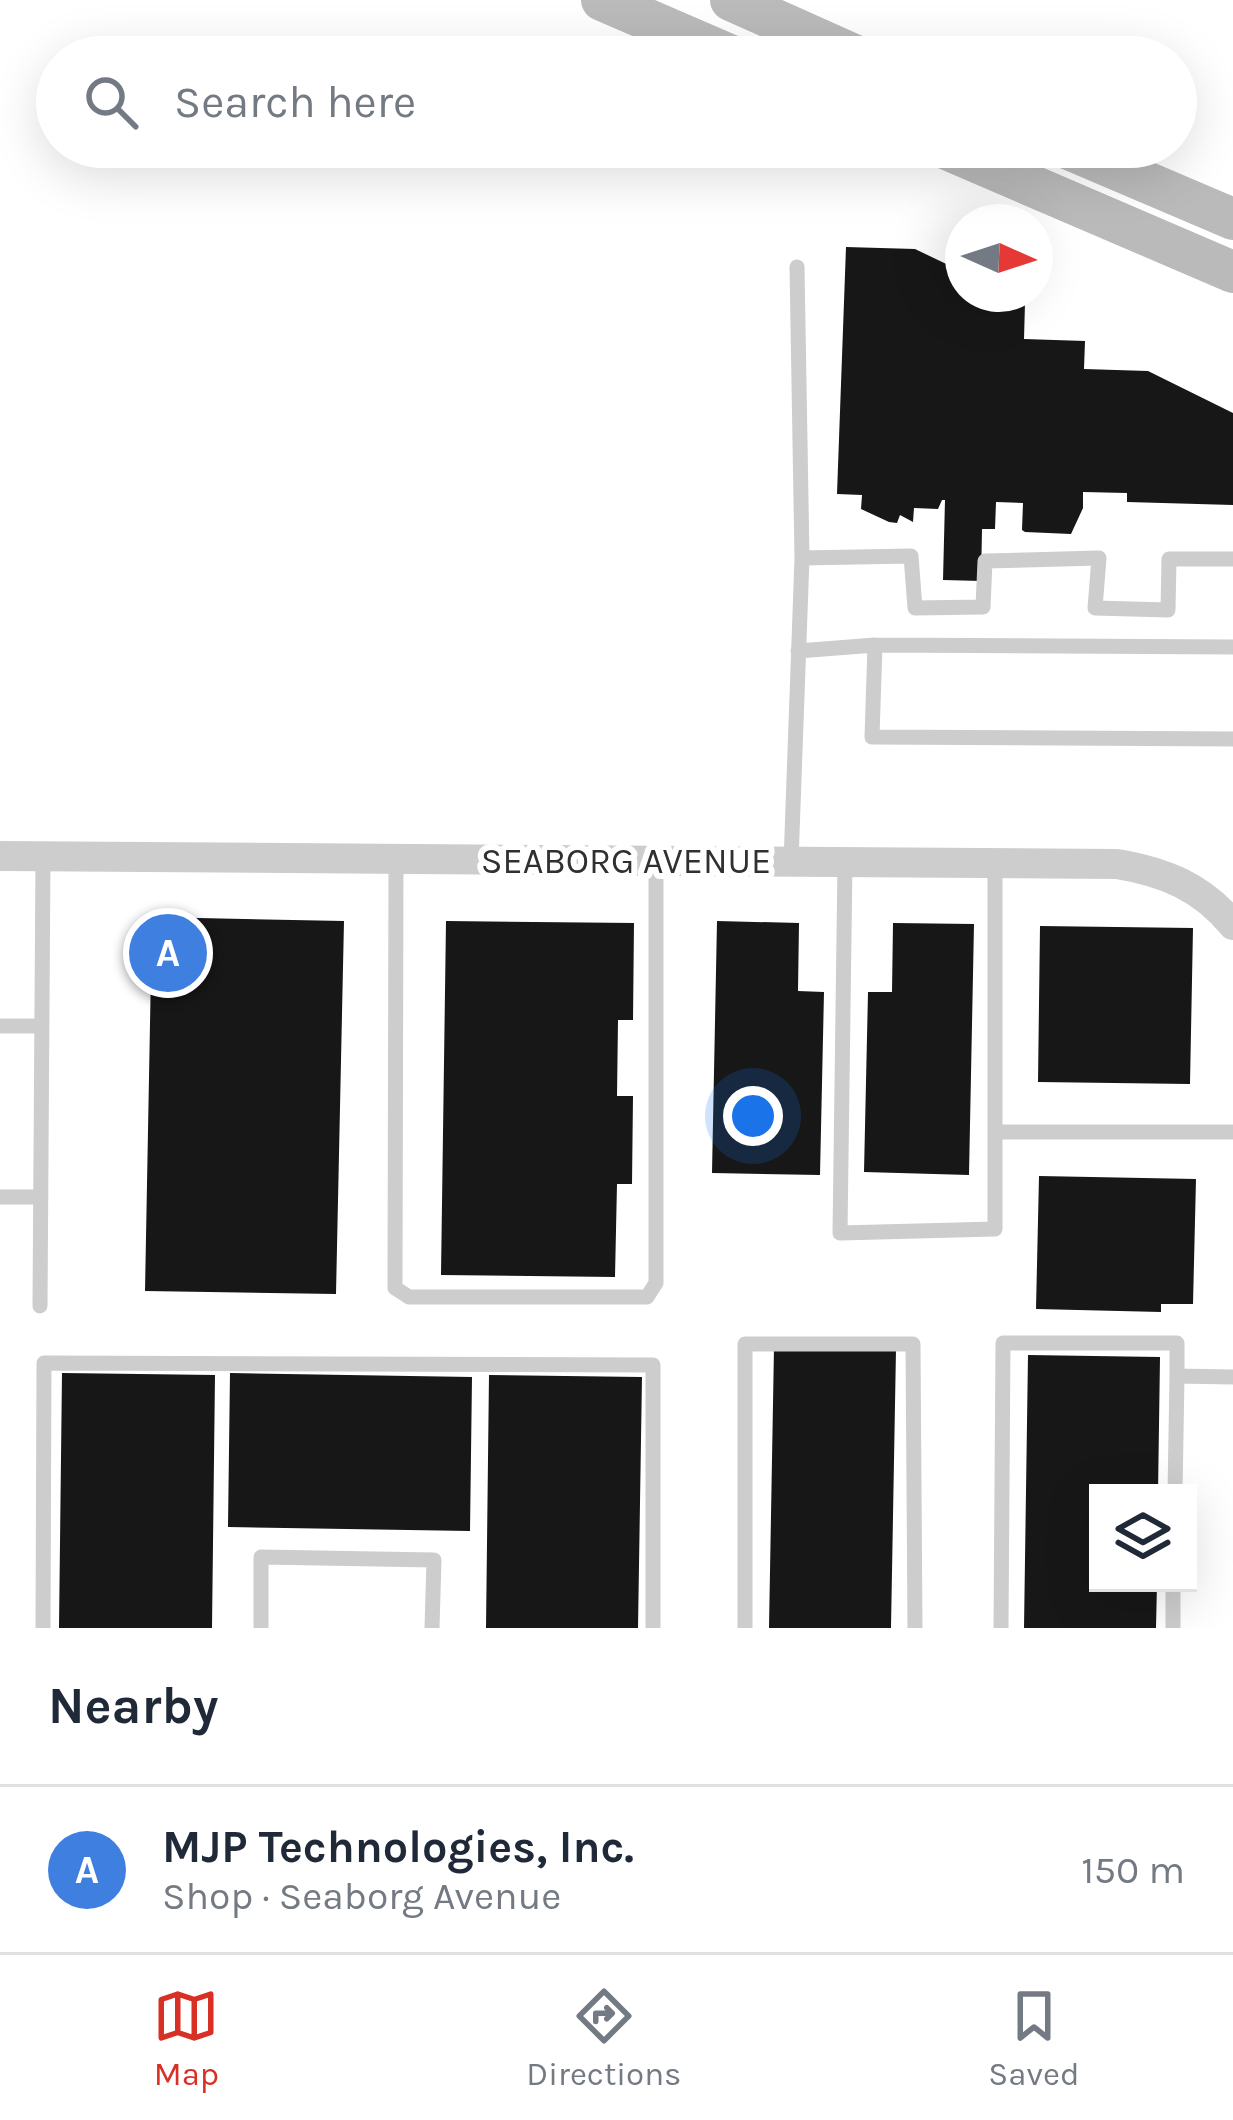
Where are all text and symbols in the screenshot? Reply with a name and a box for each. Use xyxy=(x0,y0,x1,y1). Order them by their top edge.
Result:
search box xyxy=(36,36,1197,168)
icon: search xyxy=(78,69,144,135)
text: Search here xyxy=(174,76,416,128)
north arrow xyxy=(945,204,1053,312)
street label: SEABORG AVENUE xyxy=(481,840,771,882)
pin: A xyxy=(129,908,207,998)
your location xyxy=(723,1086,783,1146)
map controls xyxy=(1089,1484,1197,1592)
button: layers xyxy=(1089,1484,1197,1592)
text: Nearby xyxy=(48,1676,218,1736)
text: MJP Technologies, Inc. xyxy=(162,1821,634,1873)
text: A xyxy=(75,1847,99,1893)
text: 150 m xyxy=(1081,1847,1185,1893)
text: Shop · Seaborg Avenue xyxy=(162,1873,561,1919)
tab: Map xyxy=(153,1983,219,2093)
tab: Directions xyxy=(526,1983,681,2093)
tab: Saved xyxy=(988,1983,1080,2093)

